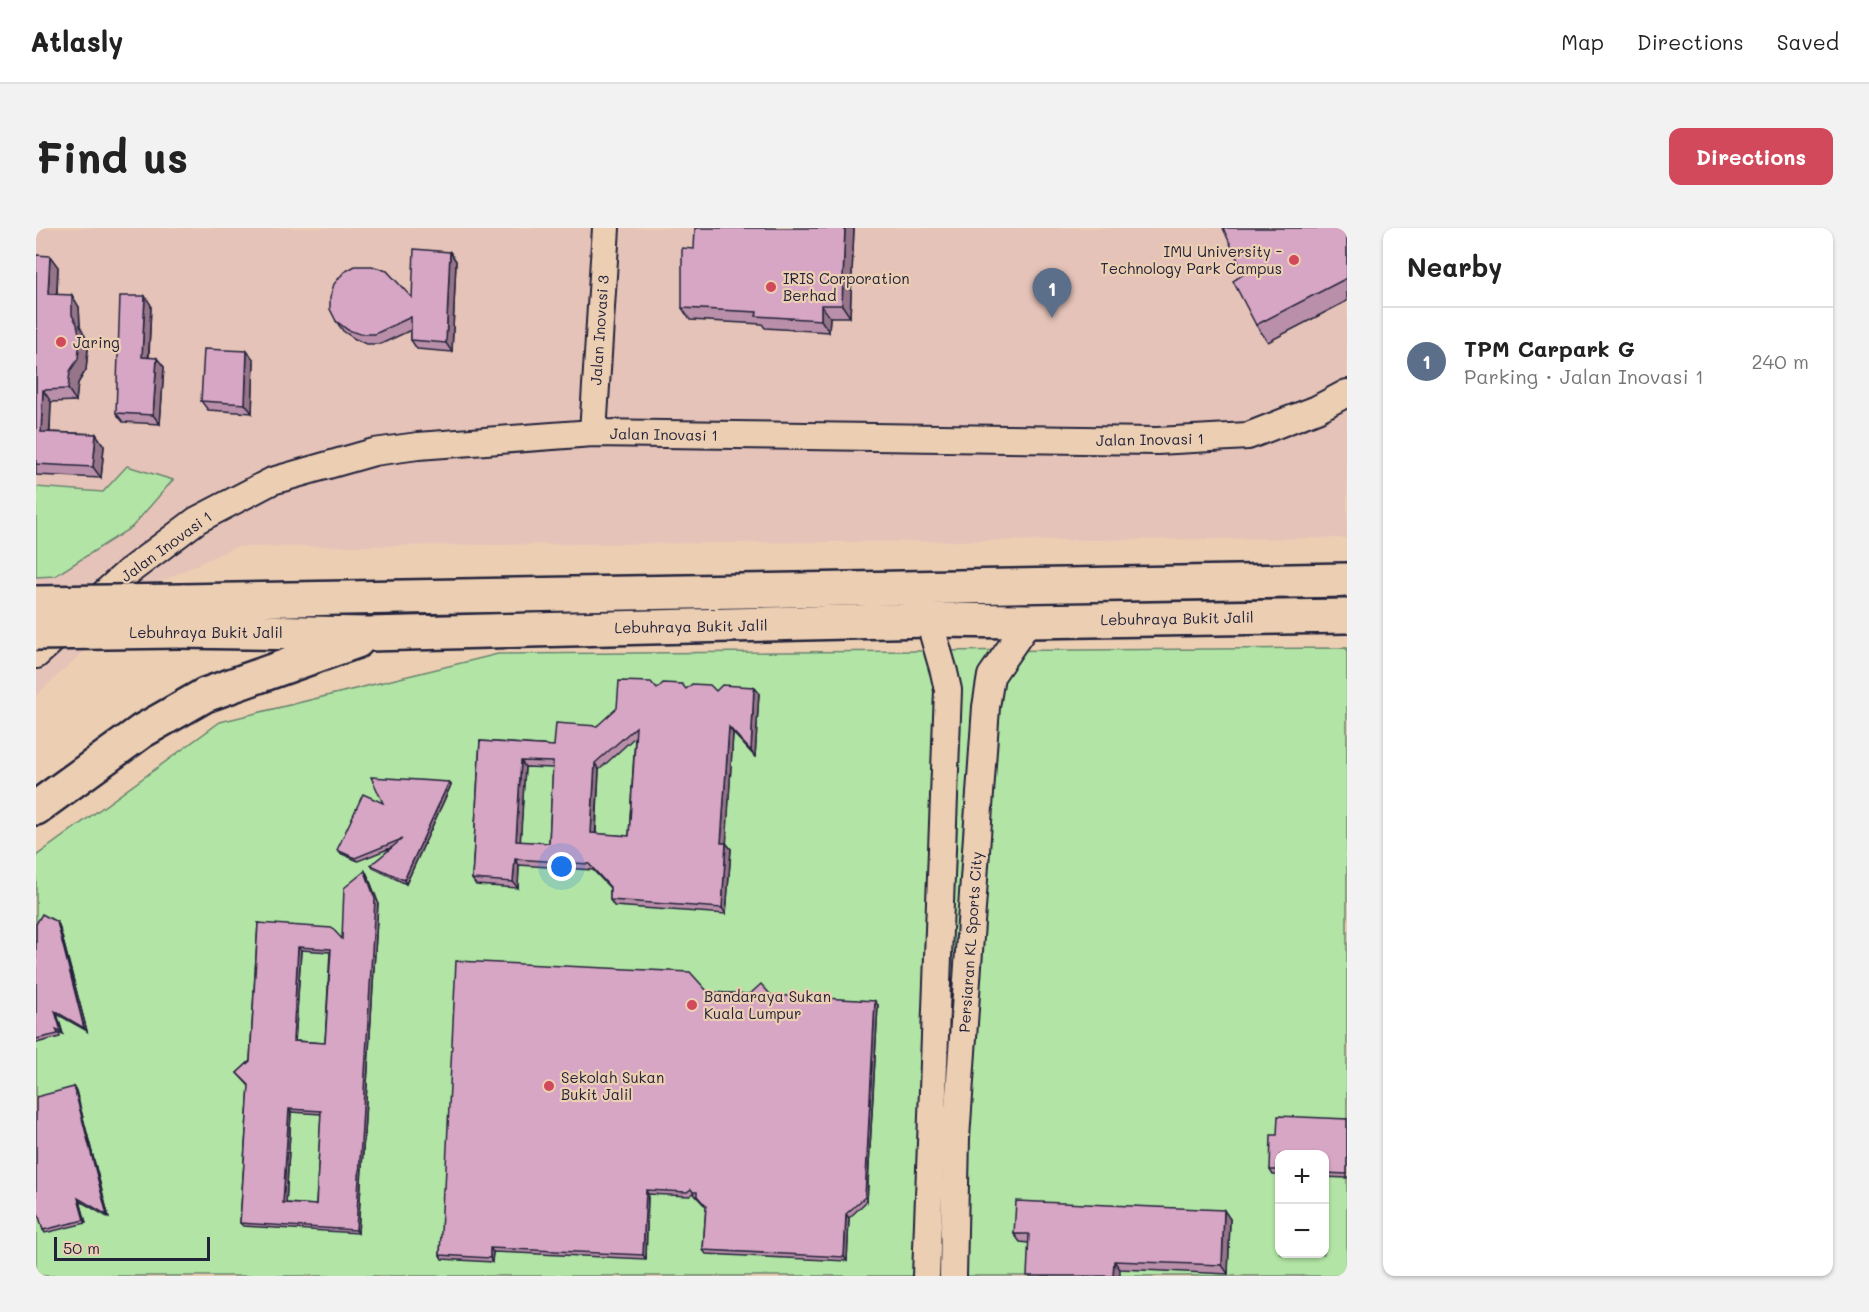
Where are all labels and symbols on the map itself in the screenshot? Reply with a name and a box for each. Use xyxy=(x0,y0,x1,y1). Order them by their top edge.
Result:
place label: IMU University - Technology Park Campus xyxy=(1100,241,1282,278)
marker: IMU University - Technology Park Campus xyxy=(1287,253,1301,267)
place label: IRIS Corporation Berhad xyxy=(783,268,910,305)
pin: 1 xyxy=(1032,268,1072,318)
street label: Jalan Inovasi 3 xyxy=(585,274,613,386)
marker: IRIS Corporation Berhad xyxy=(764,280,778,294)
place label: Jaring xyxy=(73,332,120,352)
marker: Jaring xyxy=(54,335,68,349)
street label: Jalan Inovasi 1 xyxy=(610,423,718,445)
street label: Jalan Inovasi 1 xyxy=(1096,428,1204,450)
street label: Jalan Inovasi 1 xyxy=(116,506,216,586)
street label: Lebuhraya Bukit Jalil xyxy=(1100,607,1254,629)
street label: Lebuhraya Bukit Jalil xyxy=(614,615,768,637)
street label: Lebuhraya Bukit Jalil xyxy=(129,622,283,642)
street label: Persiaran KL Sports City xyxy=(954,851,986,1033)
your location xyxy=(547,852,576,881)
place label: Bandaraya Sukan Kuala Lumpur xyxy=(704,986,831,1023)
marker: Bandaraya Sukan Kuala Lumpur xyxy=(685,998,699,1012)
place label: Sekolah Sukan Bukit Jalil xyxy=(561,1067,664,1104)
marker: Sekolah Sukan Bukit Jalil xyxy=(542,1079,556,1093)
scale bar xyxy=(54,1234,210,1262)

